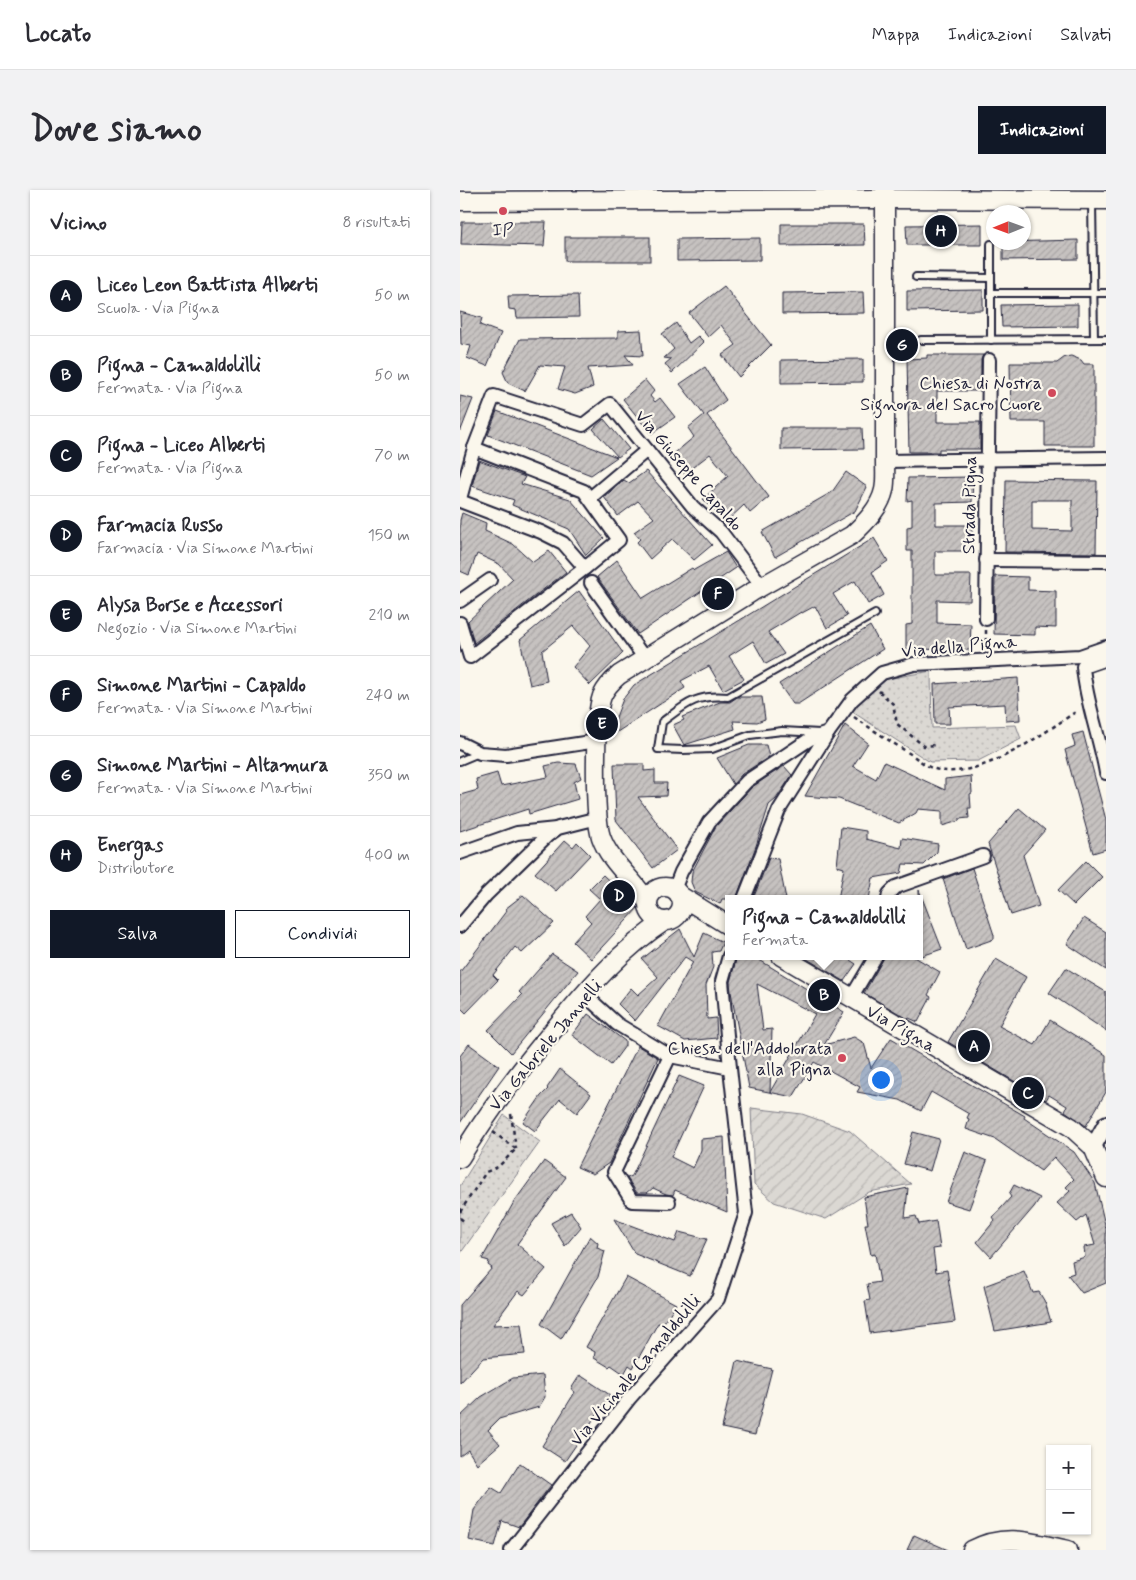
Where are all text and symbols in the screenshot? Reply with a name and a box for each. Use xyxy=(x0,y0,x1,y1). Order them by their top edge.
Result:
text: Locato xyxy=(25,19,91,50)
text: Mappa xyxy=(872,23,920,47)
text: Indicazioni xyxy=(948,23,1032,47)
text: Salvati xyxy=(1060,23,1111,47)
button: Indicazioni xyxy=(978,106,1106,154)
text: Dove siamo xyxy=(30,107,202,153)
marker: IP xyxy=(497,205,509,217)
north arrow xyxy=(986,205,1031,250)
text: Vicino xyxy=(50,209,107,237)
text: 8 risultati xyxy=(342,212,410,233)
pin: H xyxy=(925,212,957,250)
place label: IP xyxy=(493,219,514,243)
text: Liceo Leon Battista Alberti xyxy=(97,273,317,298)
text: A xyxy=(61,285,71,306)
text: 50 m xyxy=(374,285,410,306)
text: Scuola · Via Pigna xyxy=(97,298,220,319)
pin: G xyxy=(886,326,918,364)
text: Pigna - Camaldolilli xyxy=(97,353,261,378)
text: B xyxy=(61,365,71,386)
text: 50 m xyxy=(374,365,410,386)
place label: Chiesa di Nostra Signora del Sacro Cuore xyxy=(860,372,1042,419)
text: Fermata · Via Pigna xyxy=(97,378,243,399)
marker: Chiesa di Nostra Signora del Sacro Cuore xyxy=(1046,387,1058,399)
street label: Via Giuseppe Capaldo xyxy=(629,405,748,536)
text: Pigna - Liceo Alberti xyxy=(97,433,265,458)
text: C xyxy=(60,445,72,466)
text: 70 m xyxy=(374,445,410,466)
street label: Strada Pigna xyxy=(957,456,984,554)
text: Fermata · Via Pigna xyxy=(97,458,243,479)
text: Farmacia Russo xyxy=(97,513,223,538)
text: D xyxy=(60,525,72,546)
text: 150 m xyxy=(368,525,410,546)
text: Farmacia · Via Simone Martini xyxy=(97,538,313,559)
pin: F xyxy=(702,575,734,613)
text: Alysa Borse e Accessori xyxy=(97,593,283,618)
text: E xyxy=(61,605,71,626)
text: 210 m xyxy=(369,605,410,626)
text: Negozio · Via Simone Martini xyxy=(97,618,297,639)
street label: Via della Pigna xyxy=(900,630,1018,666)
text: Simone Martini - Capaldo xyxy=(97,673,306,698)
text: F xyxy=(62,685,70,706)
text: 240 m xyxy=(366,685,410,706)
text: Fermata · Via Simone Martini xyxy=(97,698,312,719)
pin: E xyxy=(586,705,618,743)
text: Simone Martini - Altamura xyxy=(97,753,328,778)
text: G xyxy=(61,765,71,786)
text: 350 m xyxy=(368,765,410,786)
text: Fermata · Via Simone Martini xyxy=(97,778,312,799)
text: Energas xyxy=(97,833,163,858)
text: H xyxy=(61,845,71,866)
text: 400 m xyxy=(365,845,410,866)
text: Distributore xyxy=(97,858,175,879)
pin: D xyxy=(603,877,635,915)
popup xyxy=(725,895,923,960)
text: Pigna - Camaldolilli xyxy=(742,905,906,930)
button: Salva xyxy=(50,910,225,958)
button: Condividi xyxy=(235,910,410,958)
text: Fermata xyxy=(742,930,808,951)
street label: Via Gabriele Jannelli xyxy=(484,975,608,1117)
pin: B xyxy=(808,976,840,1014)
street label: Via Pigna xyxy=(861,999,939,1060)
pin: A xyxy=(958,1027,990,1065)
place label: Chiesa dell'Addolorata alla Pigna xyxy=(668,1037,832,1082)
marker: Chiesa dell'Addolorata alla Pigna xyxy=(836,1052,848,1064)
your location xyxy=(868,1067,894,1093)
pin: C xyxy=(1012,1074,1044,1112)
street label: Via Vicinale Camaldolilli xyxy=(565,1289,707,1452)
map controls xyxy=(1046,1445,1091,1535)
button: + xyxy=(1046,1445,1091,1490)
button: − xyxy=(1046,1490,1091,1535)

